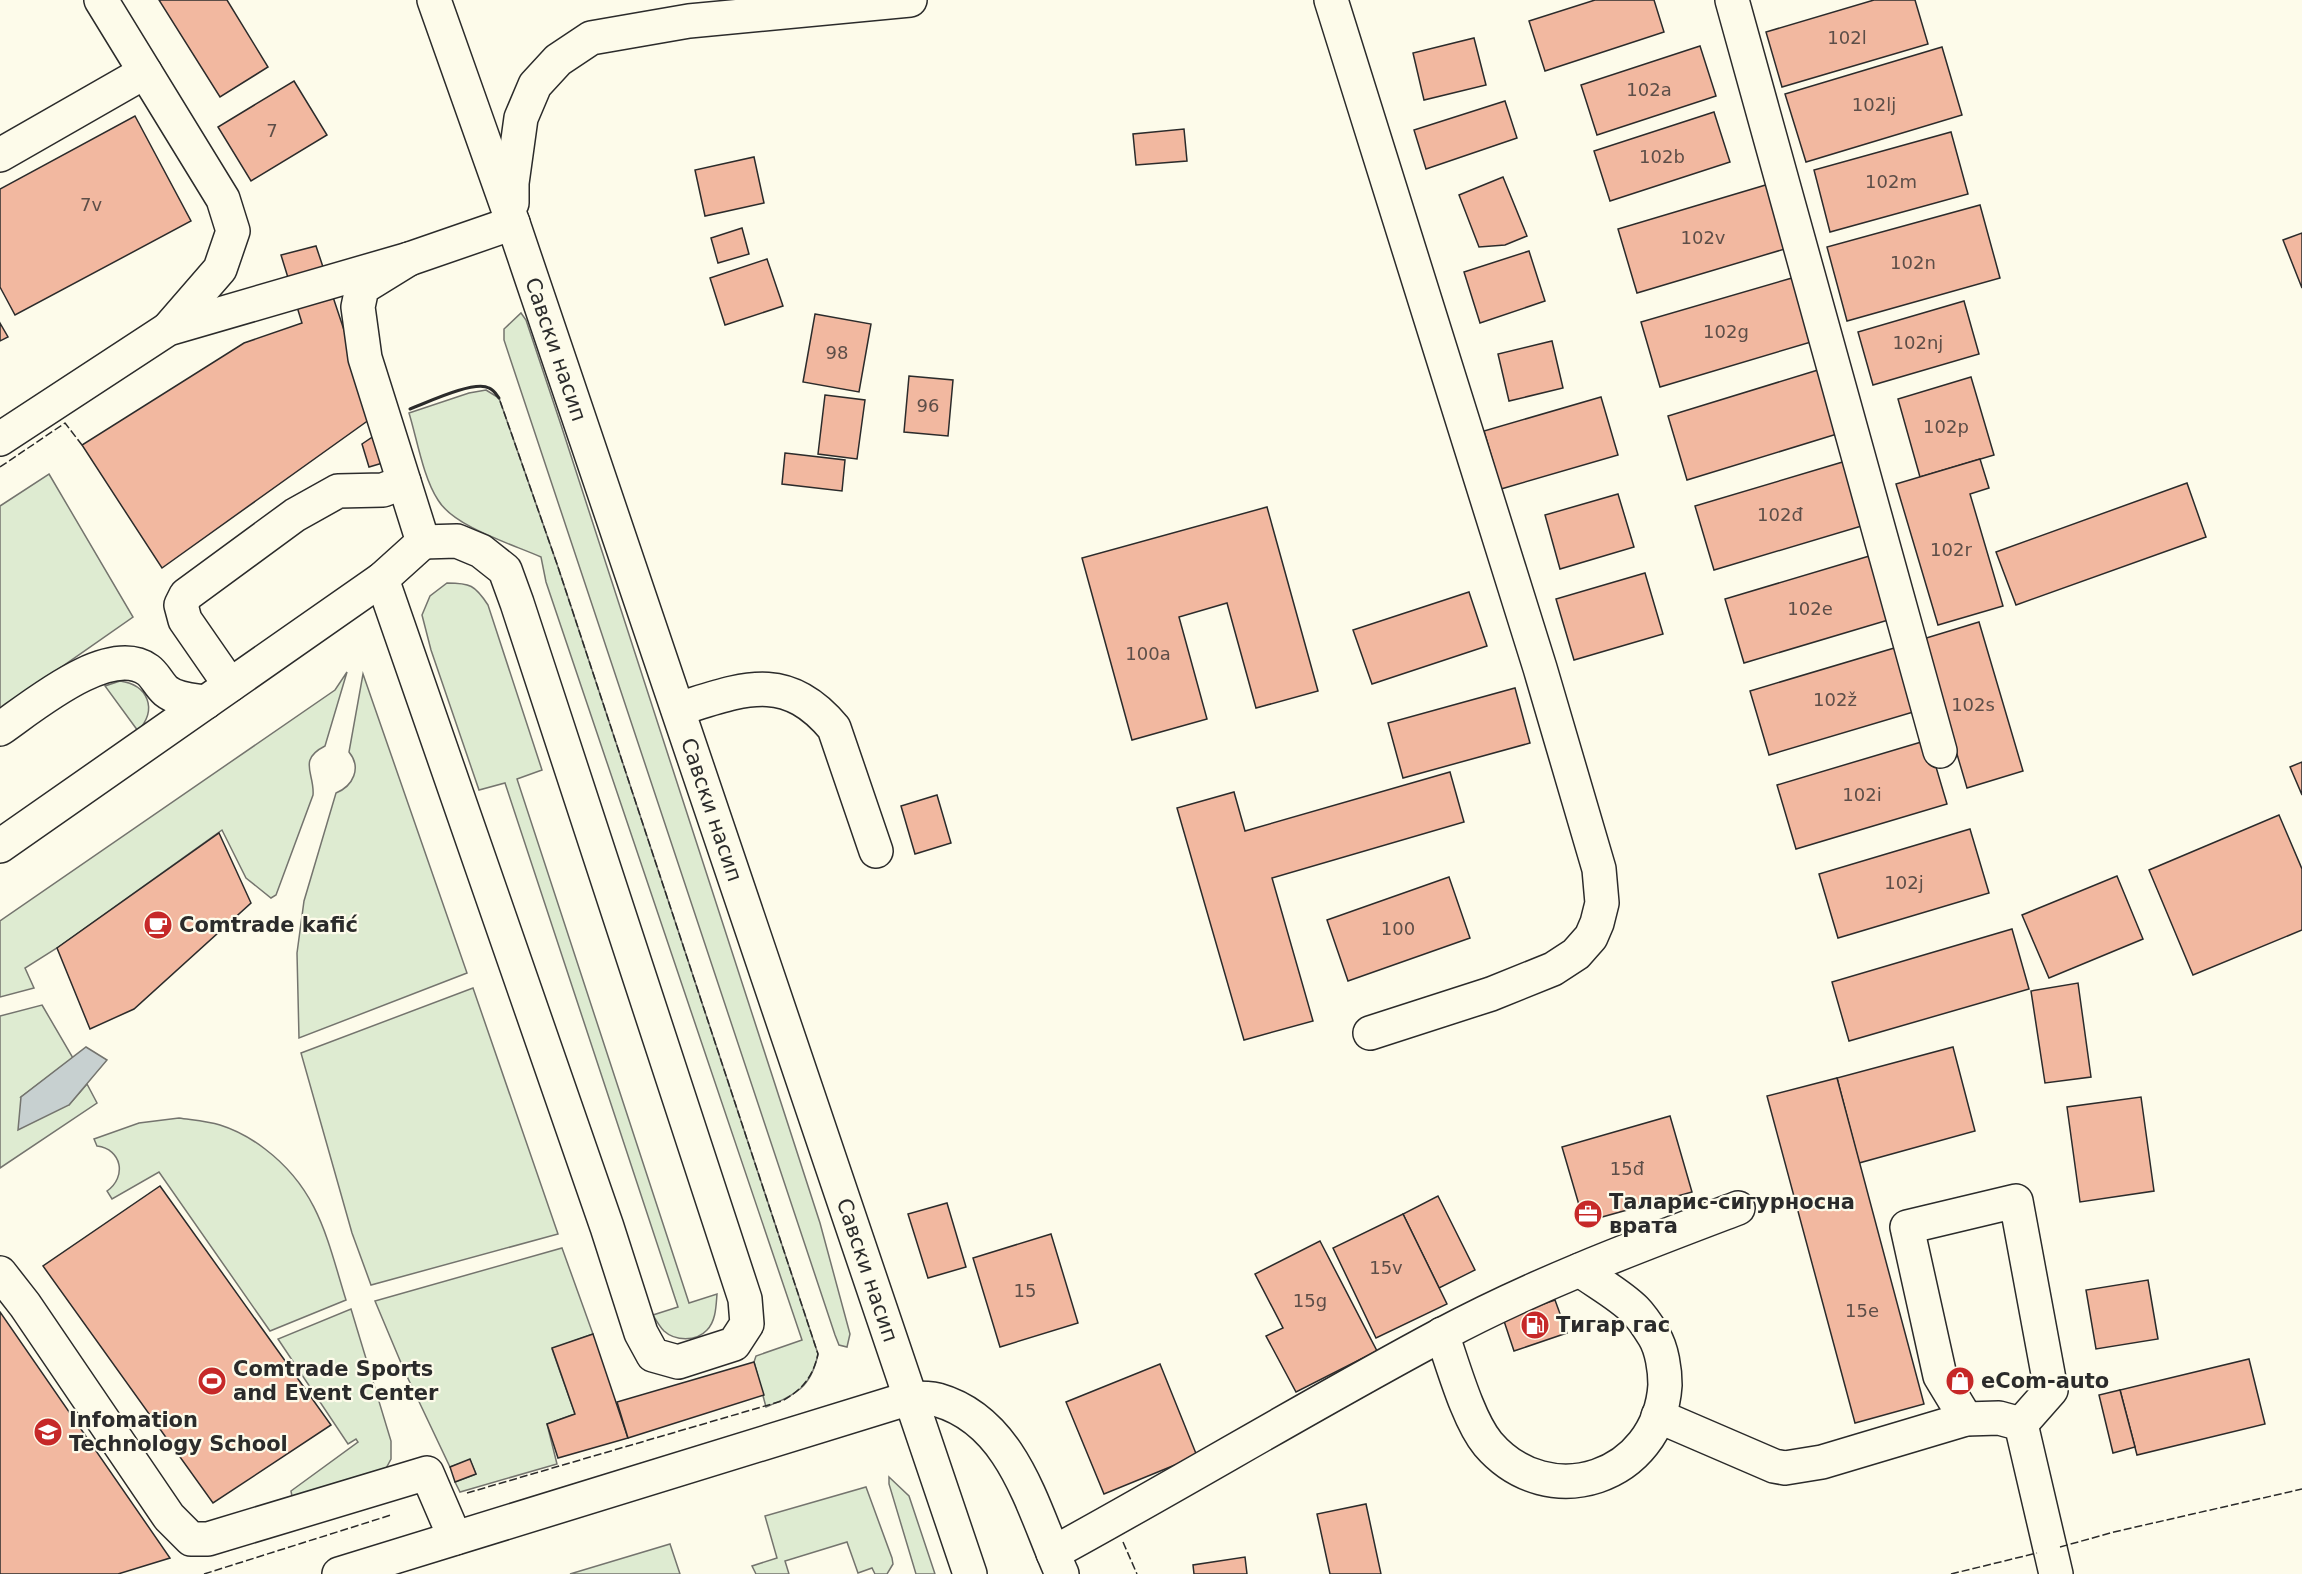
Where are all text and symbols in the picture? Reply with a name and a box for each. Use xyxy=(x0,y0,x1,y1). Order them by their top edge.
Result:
house number: 102l xyxy=(1827,27,1867,48)
house number: 102a xyxy=(1626,79,1672,100)
house number: 102lj xyxy=(1852,94,1896,115)
house number: 7 xyxy=(266,120,278,141)
house number: 102b xyxy=(1639,146,1685,167)
house number: 102m xyxy=(1865,171,1917,192)
house number: 7v xyxy=(80,194,102,215)
house number: 102v xyxy=(1680,227,1726,248)
house number: 102n xyxy=(1890,252,1936,273)
street label: Савски насип xyxy=(520,274,591,424)
house number: 102g xyxy=(1703,321,1749,342)
house number: 102nj xyxy=(1893,332,1943,353)
house number: 98 xyxy=(826,342,848,363)
house number: 96 xyxy=(917,395,939,416)
house number: 102p xyxy=(1923,416,1969,437)
house number: 102đ xyxy=(1757,504,1803,525)
house number: 102r xyxy=(1930,539,1972,560)
house number: 102e xyxy=(1787,598,1833,619)
house number: 100a xyxy=(1125,643,1171,664)
house number: 102ž xyxy=(1813,689,1857,710)
house number: 102s xyxy=(1951,694,1995,715)
street label: Савски насип xyxy=(676,735,747,885)
house number: 102i xyxy=(1842,784,1882,805)
house number: 102j xyxy=(1884,872,1924,893)
cafe icon: Comtrade kafić xyxy=(142,909,174,941)
place label: Comtrade kafić xyxy=(179,913,358,937)
house number: 100 xyxy=(1381,918,1415,939)
house number: 15đ xyxy=(1610,1158,1645,1179)
place label: Таларис-сигурносна врата xyxy=(1609,1190,1855,1238)
street label: Савски насип xyxy=(832,1195,903,1345)
office icon: Таларис-сигурносна врата xyxy=(1572,1198,1604,1230)
house number: 15v xyxy=(1369,1257,1403,1278)
house number: 15 xyxy=(1014,1280,1036,1301)
house number: 15g xyxy=(1293,1290,1327,1311)
house number: 15e xyxy=(1845,1300,1879,1321)
fuel station icon: Тигар гас xyxy=(1519,1309,1551,1341)
place label: Тигар гас xyxy=(1556,1313,1670,1337)
place label: Comtrade Sports and Event Center xyxy=(233,1357,439,1405)
sports icon: Comtrade Sports and Event Center xyxy=(196,1365,228,1397)
shop icon: eCom-auto xyxy=(1944,1365,1976,1397)
place label: eCom-auto xyxy=(1981,1369,2109,1393)
place label: Infomation Technology School xyxy=(69,1408,288,1456)
school or university icon: Infomation Technology School xyxy=(32,1416,64,1448)

